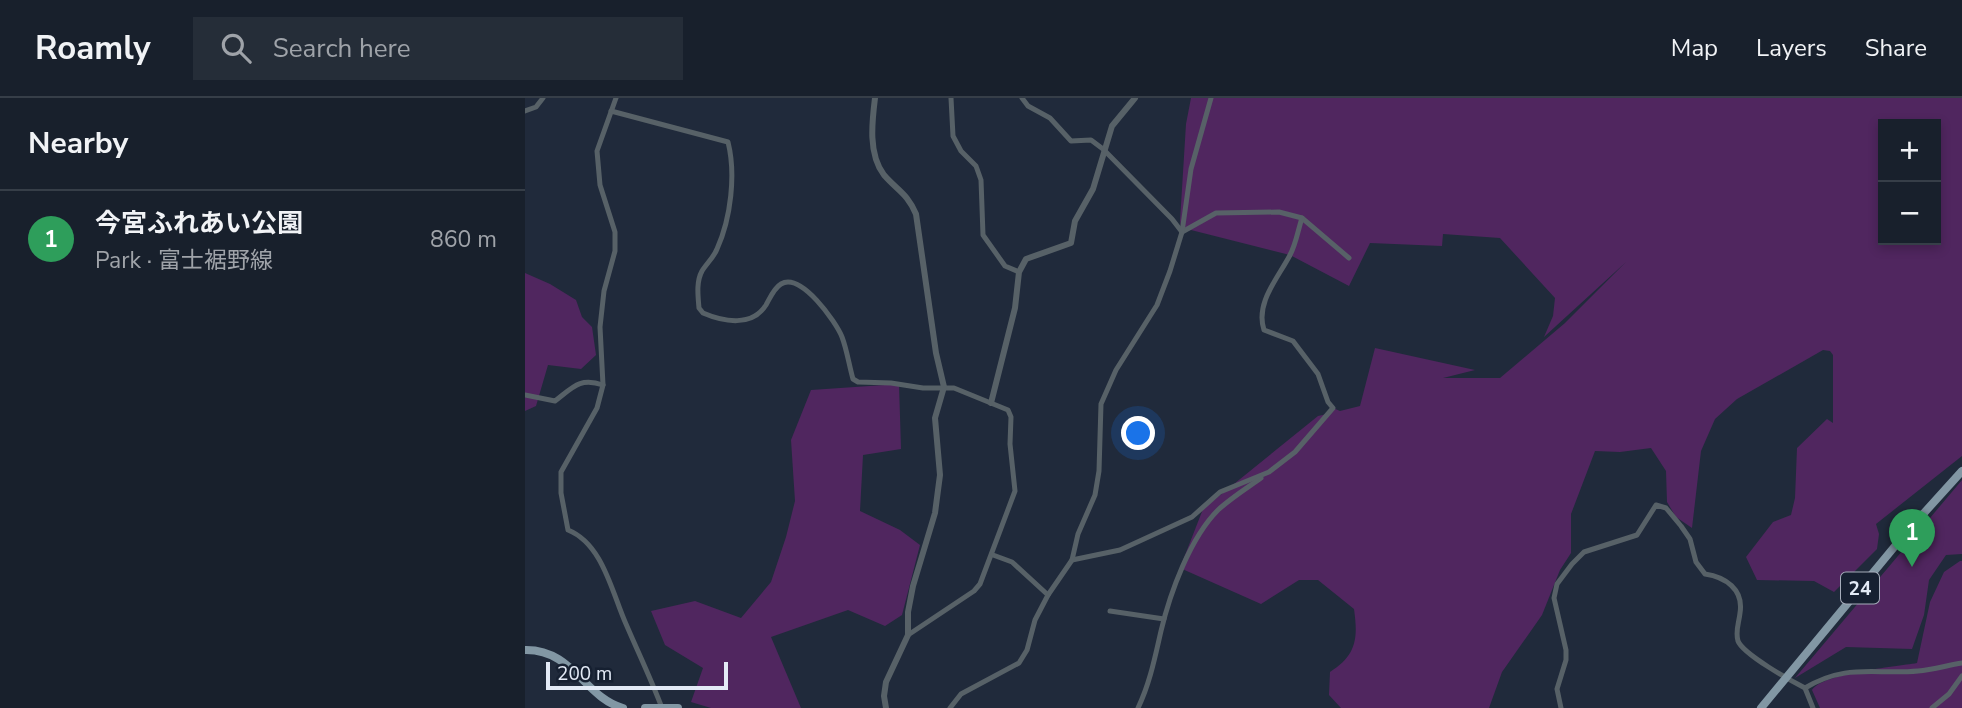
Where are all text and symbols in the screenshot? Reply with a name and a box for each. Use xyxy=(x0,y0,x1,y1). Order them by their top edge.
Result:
search box xyxy=(193,17,683,80)
text: Roamly xyxy=(35,26,151,71)
icon: search xyxy=(217,29,255,67)
text: Search here xyxy=(273,31,410,66)
text: Map xyxy=(1671,32,1718,64)
text: Layers xyxy=(1756,32,1827,64)
text: Share xyxy=(1865,32,1927,64)
map controls xyxy=(1878,119,1941,245)
button: + xyxy=(1878,119,1941,182)
text: Nearby xyxy=(28,123,128,164)
button: − xyxy=(1878,182,1941,245)
text: 今宮ふれあい公園 xyxy=(95,206,303,241)
text: 1 xyxy=(44,224,58,255)
text: 860 m xyxy=(430,224,497,255)
text: Park · 富士裾野線 xyxy=(95,245,273,276)
your location xyxy=(1121,416,1155,450)
pin: 1 xyxy=(1889,509,1935,567)
road number: 24 xyxy=(1841,573,1879,603)
scale bar xyxy=(546,659,728,691)
text: 200 m xyxy=(557,661,612,687)

